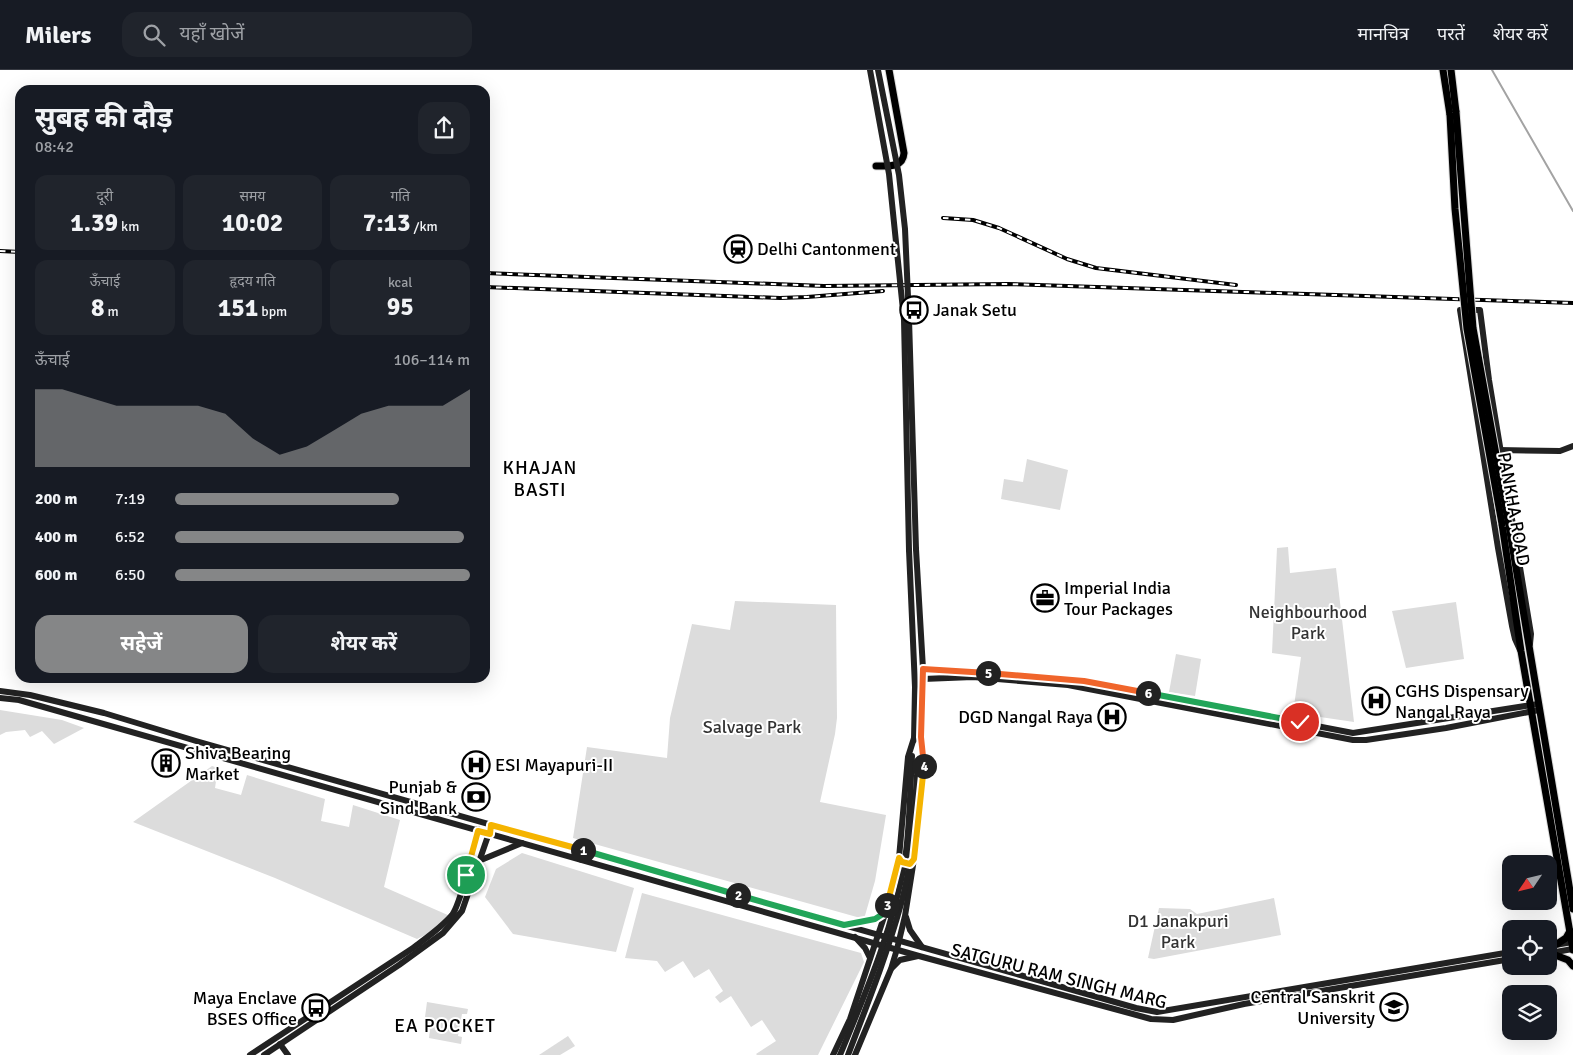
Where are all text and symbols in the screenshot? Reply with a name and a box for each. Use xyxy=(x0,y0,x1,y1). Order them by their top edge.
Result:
search box xyxy=(122,12,472,57)
text: Milers xyxy=(25,20,92,50)
icon: search xyxy=(140,21,168,49)
text: यहाँ खोजें xyxy=(180,22,244,46)
text: मानचित्र xyxy=(1357,23,1409,45)
text: परतें xyxy=(1437,23,1465,45)
text: शेयर करें xyxy=(1493,23,1548,45)
text: सुबह की दौड़ xyxy=(35,101,173,135)
button: share xyxy=(418,102,470,154)
text: 08:42 xyxy=(35,137,74,157)
text: दूरी xyxy=(96,188,113,205)
text: समय xyxy=(240,188,265,205)
text: गति xyxy=(390,188,410,205)
text: 1.39 xyxy=(70,207,118,238)
text: 10:02 xyxy=(222,207,283,238)
text: 7:13 xyxy=(363,207,411,238)
text: km xyxy=(118,218,139,235)
text: /km xyxy=(411,218,438,235)
station icon: Delhi Cantonment xyxy=(723,234,753,264)
place label: Delhi Cantonment xyxy=(757,238,896,260)
text: ऊँचाई xyxy=(90,273,120,290)
text: हृदय गति xyxy=(230,273,275,290)
text: kcal xyxy=(388,274,412,291)
text: 95 xyxy=(387,291,414,322)
text: 8 xyxy=(91,292,104,323)
text: 151 xyxy=(218,292,258,323)
bus stop icon: Janak Setu xyxy=(899,295,929,325)
place label: Janak Setu xyxy=(933,299,1017,321)
text: m xyxy=(104,303,119,320)
text: bpm xyxy=(258,303,287,320)
text: ऊँचाई xyxy=(35,350,70,370)
text: 106–114 m xyxy=(393,350,470,370)
street label: PANKHA ROAD xyxy=(1493,450,1535,568)
district label: KHAJAN BASTI xyxy=(503,456,577,502)
text: 200 m xyxy=(35,489,77,509)
text: 7:19 xyxy=(115,489,145,509)
text: 400 m xyxy=(35,527,77,547)
text: 6:52 xyxy=(115,527,145,547)
text: 600 m xyxy=(35,565,77,585)
text: 6:50 xyxy=(115,565,145,585)
place label: Imperial India Tour Packages xyxy=(1064,577,1173,620)
office icon: Imperial India Tour Packages xyxy=(1030,583,1060,613)
park label: Neighbourhood Park xyxy=(1249,601,1367,644)
button: सहेजें xyxy=(35,615,248,673)
button: शेयर करें xyxy=(258,615,470,673)
pin: 5 xyxy=(976,660,1000,686)
text: 5 xyxy=(985,665,992,682)
pin: 6 xyxy=(1136,680,1160,706)
place label: CGHS Dispensary Nangal Raya xyxy=(1395,680,1529,723)
text: 6 xyxy=(1145,685,1152,702)
hospital icon: CGHS Dispensary Nangal Raya xyxy=(1361,686,1391,716)
pin xyxy=(1279,701,1321,743)
hospital icon: DGD Nangal Raya xyxy=(1097,702,1127,732)
place label: DGD Nangal Raya xyxy=(958,706,1093,728)
icon: check xyxy=(1286,708,1314,736)
park label: Salvage Park xyxy=(703,716,801,738)
place label: Shiva Bearing Market xyxy=(185,742,291,785)
building icon: Shiva Bearing Market xyxy=(151,748,181,778)
hospital icon: ESI Mayapuri-II xyxy=(461,750,491,780)
place label: ESI Mayapuri-II xyxy=(495,754,613,776)
pin: 4 xyxy=(912,754,936,778)
text: 4 xyxy=(921,758,928,775)
place label: Punjab & Sind Bank xyxy=(380,776,457,819)
bank icon: Punjab & Sind Bank xyxy=(461,782,491,812)
pin: 1 xyxy=(570,838,596,862)
text: 1 xyxy=(580,842,587,859)
pin xyxy=(445,854,487,896)
north arrow xyxy=(1502,855,1558,910)
map controls xyxy=(1502,855,1557,1040)
icon: arrive xyxy=(452,861,480,889)
pin: 2 xyxy=(726,882,750,908)
text: 2 xyxy=(735,887,742,904)
pin: 3 xyxy=(874,892,900,918)
text: 3 xyxy=(884,897,891,914)
park label: D1 Janakpuri Park xyxy=(1127,910,1229,953)
button: locate xyxy=(1502,920,1557,975)
street label: SATGURU RAM SINGH MARG xyxy=(949,939,1169,1013)
button: layers xyxy=(1502,985,1557,1040)
place label: Central Sanskrit University xyxy=(1250,986,1376,1029)
place label: Maya Enclave BSES Office xyxy=(193,987,297,1030)
school or university icon: Central Sanskrit University xyxy=(1379,992,1409,1022)
bus stop icon: Maya Enclave BSES Office xyxy=(301,993,331,1023)
district label: EA POCKET xyxy=(394,1014,496,1038)

